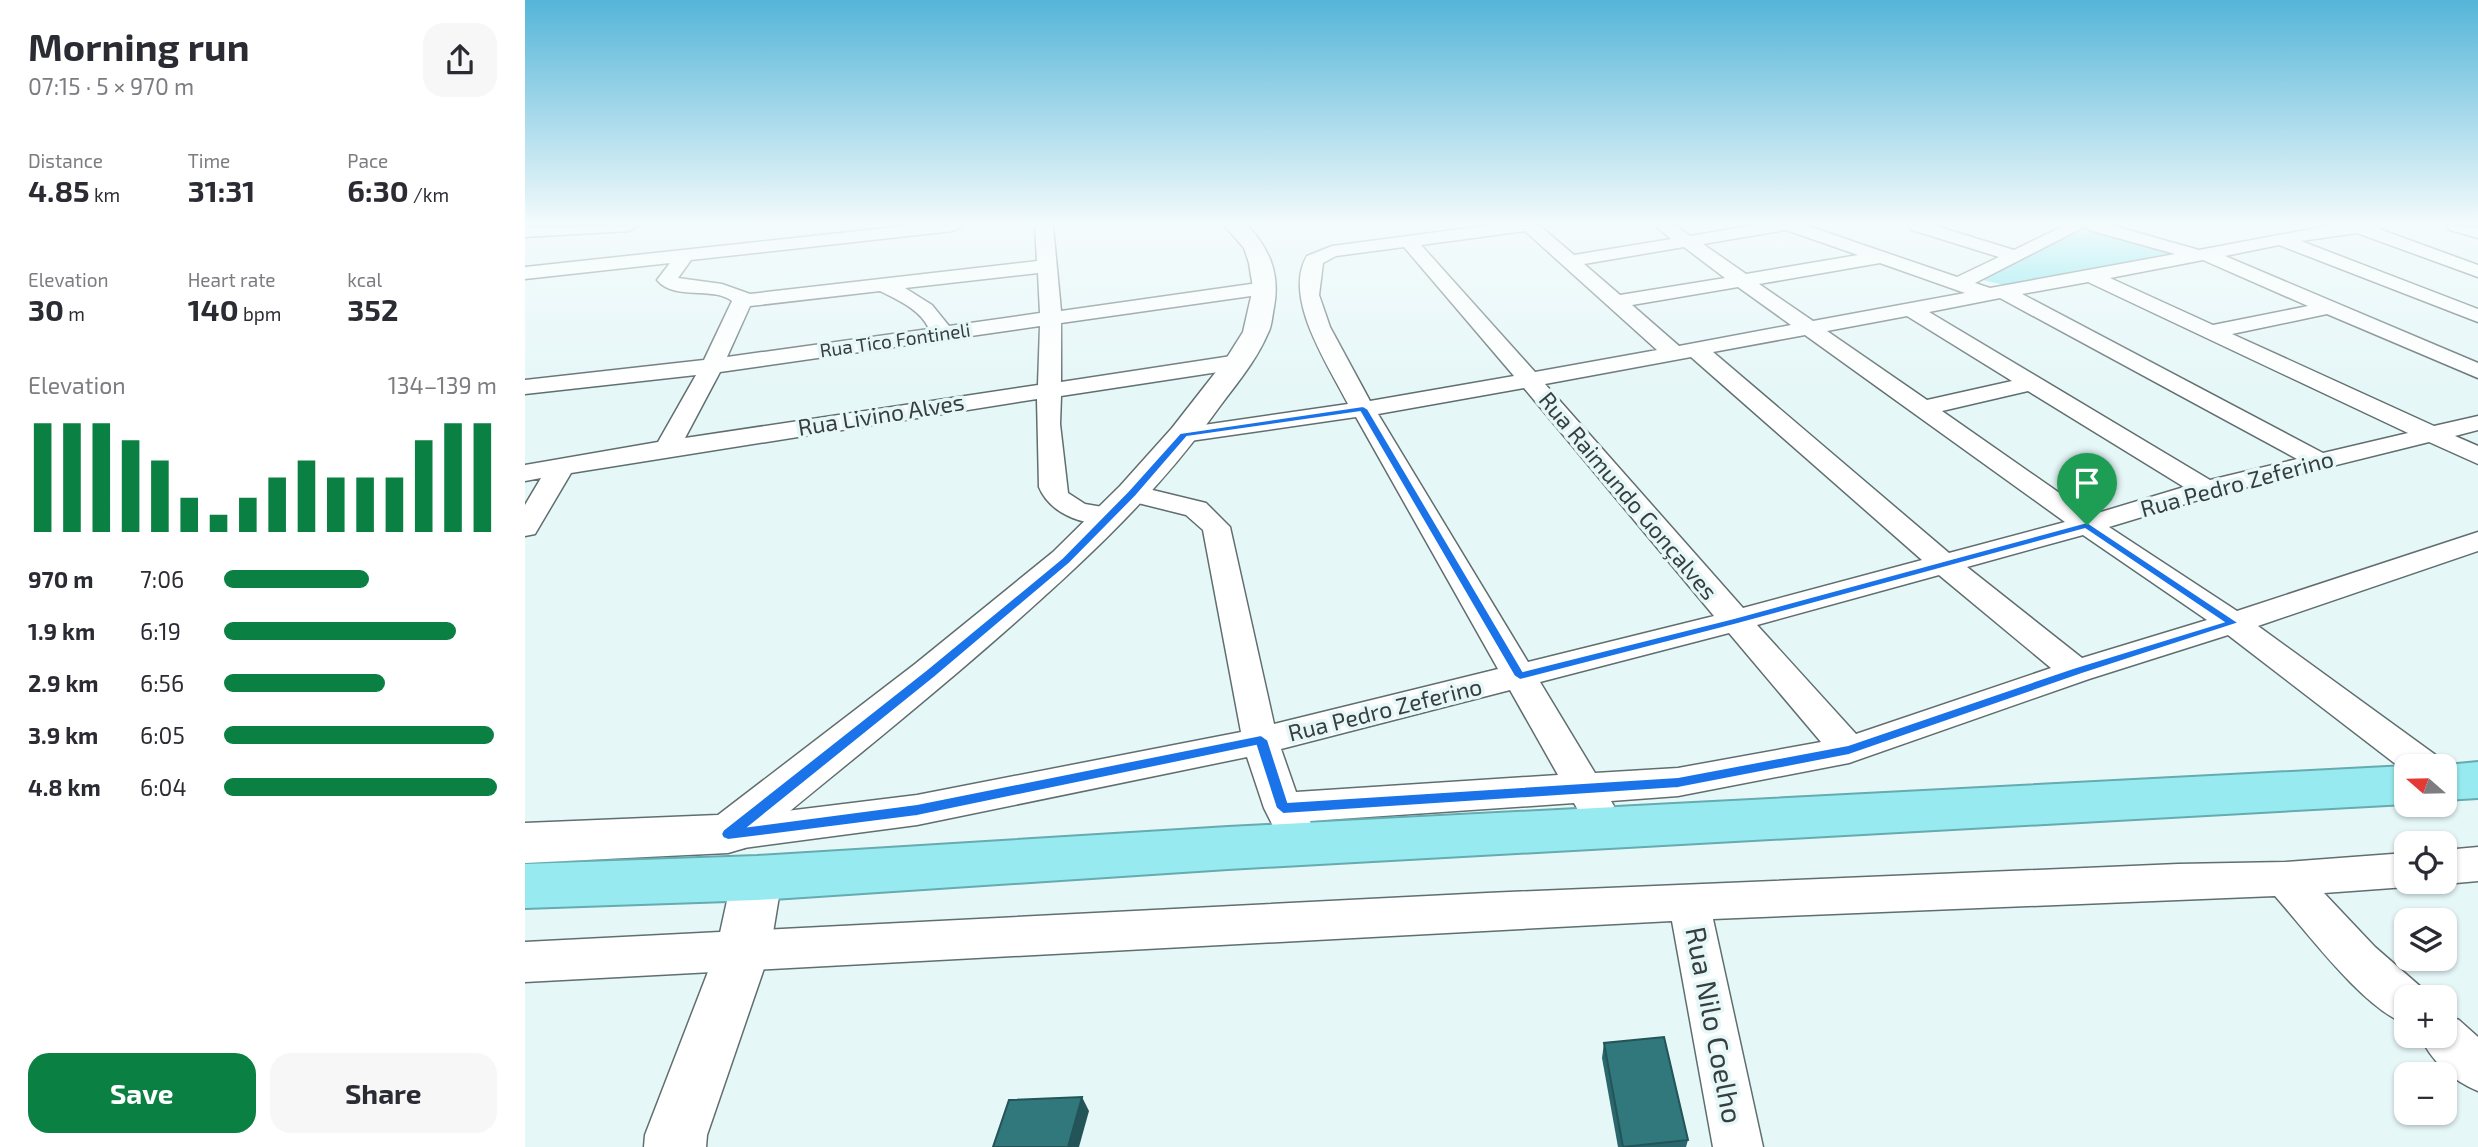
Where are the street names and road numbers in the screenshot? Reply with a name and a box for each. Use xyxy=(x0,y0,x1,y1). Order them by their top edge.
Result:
street label: Rua Tico Fontineli xyxy=(818,318,972,361)
street label: Rua Raimundo Gonçalves xyxy=(1533,386,1724,606)
street label: Rua Livino Alves xyxy=(796,387,966,441)
street label: Rua Pedro Zeferino xyxy=(2137,444,2336,522)
street label: Rua Pedro Zeferino xyxy=(1285,671,1485,747)
street label: Rua Nilo Coelho xyxy=(1679,924,1751,1126)

